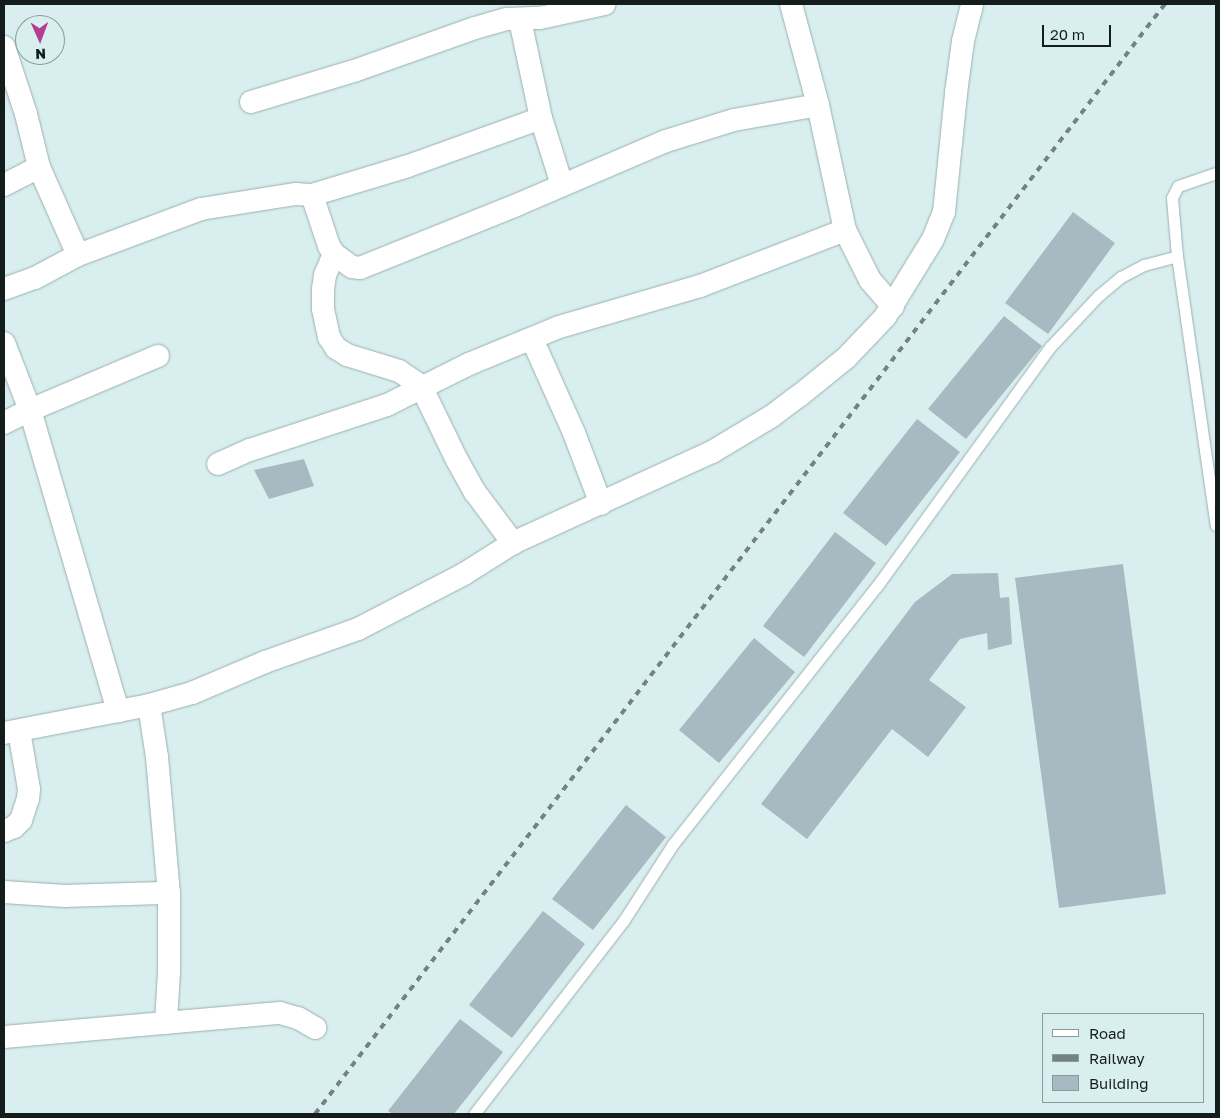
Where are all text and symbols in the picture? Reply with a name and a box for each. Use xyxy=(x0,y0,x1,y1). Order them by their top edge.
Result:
north arrow xyxy=(15,15,65,65)
scale bar xyxy=(1045,15,1114,47)
text: 20 m xyxy=(1050,25,1085,43)
text: N xyxy=(35,46,46,63)
legend xyxy=(1042,1013,1205,1103)
text: Road xyxy=(1089,1024,1126,1042)
text: Railway xyxy=(1089,1049,1145,1067)
text: Building xyxy=(1089,1074,1149,1092)

